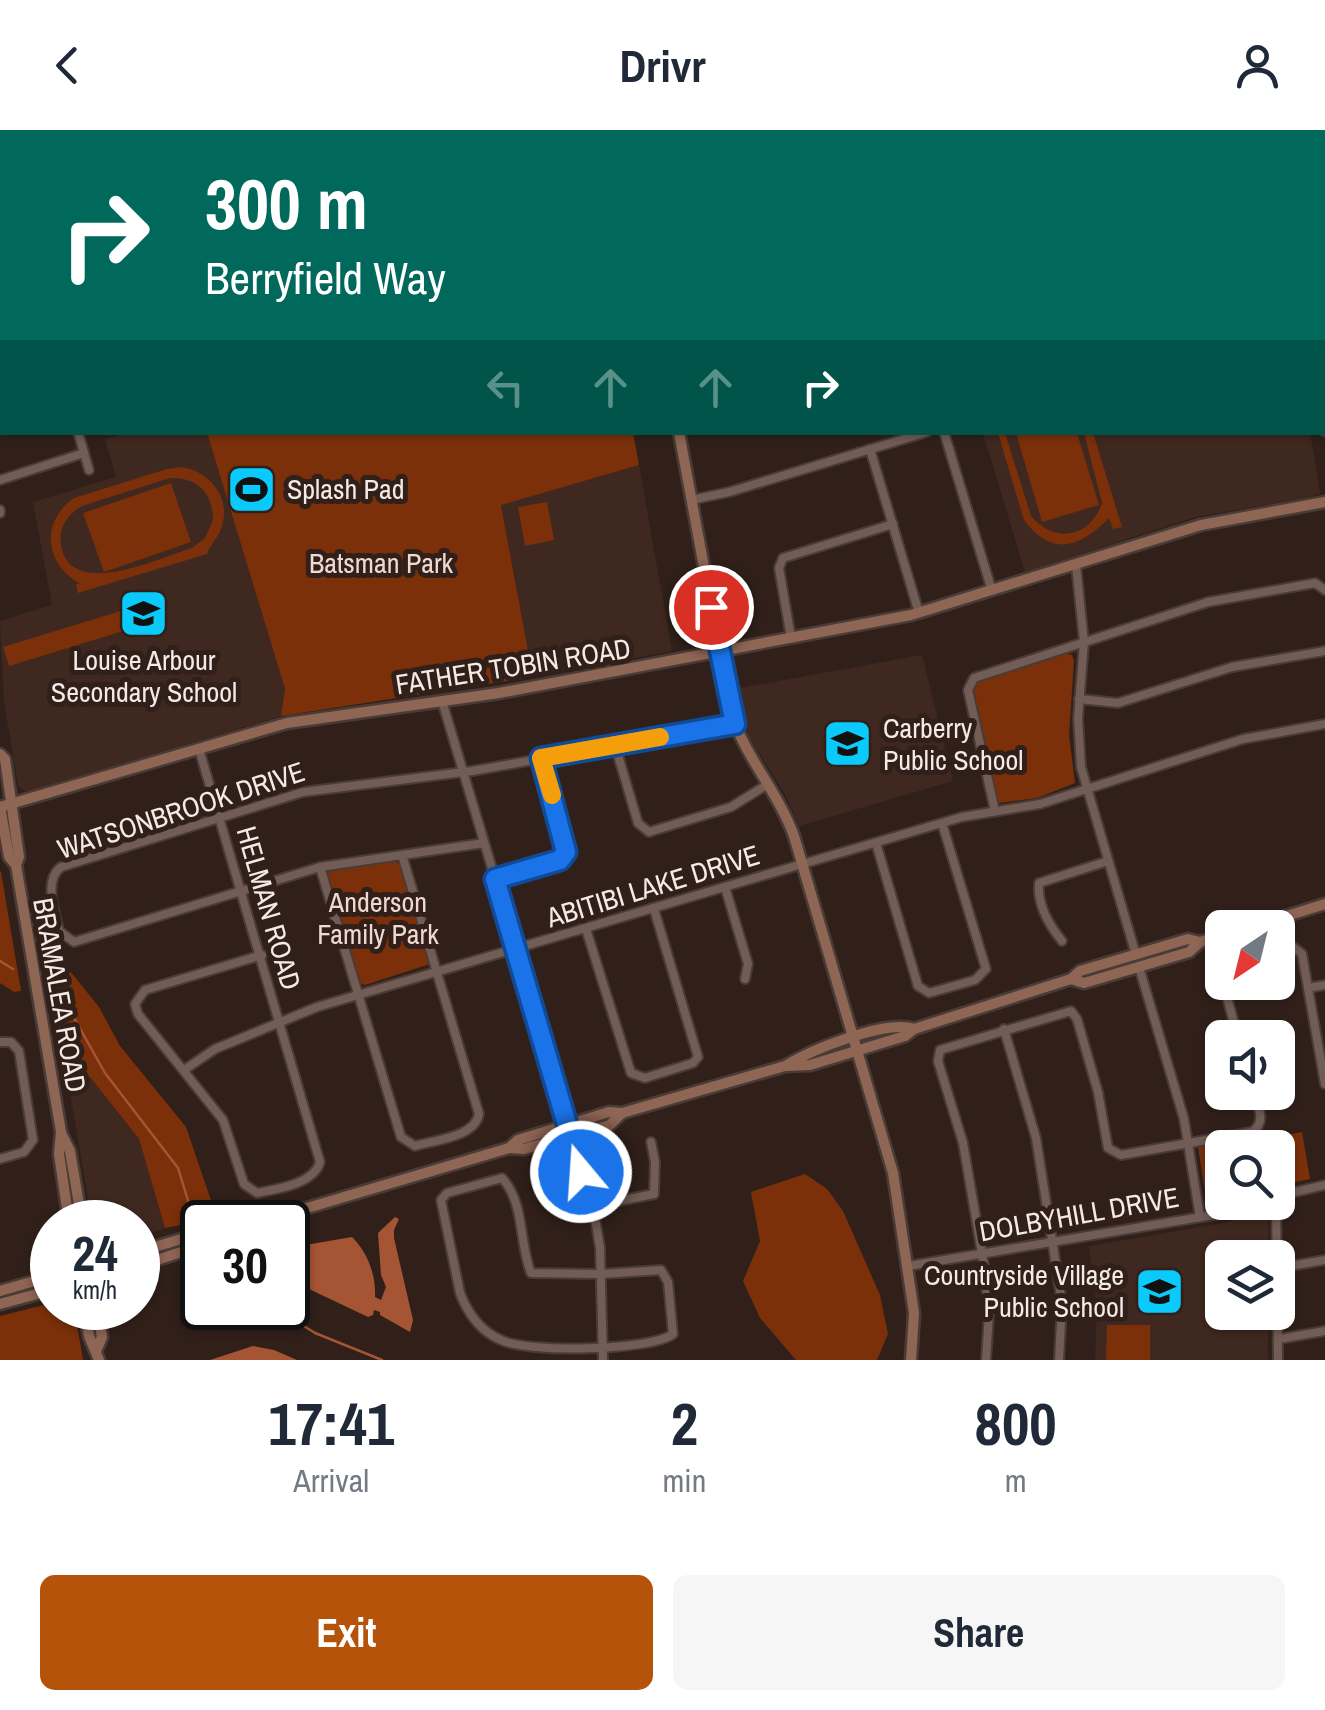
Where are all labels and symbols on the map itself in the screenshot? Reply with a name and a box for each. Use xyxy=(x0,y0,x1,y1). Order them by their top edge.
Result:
sports icon: Splash Pad xyxy=(226,463,278,515)
place label: Splash Pad xyxy=(287,470,404,508)
park label: Batsman Park xyxy=(309,544,454,582)
pin xyxy=(669,565,754,650)
school or university icon: Louise Arbour Secondary School xyxy=(118,587,170,639)
street label: FATHER TOBIN ROAD xyxy=(393,629,633,703)
place label: Louise Arbour Secondary School xyxy=(51,641,237,711)
place label: Carberry Public School xyxy=(883,709,1023,779)
school or university icon: Carberry Public School xyxy=(822,718,874,770)
street label: WATSONBROOK DRIVE xyxy=(53,752,309,868)
street label: HELMAN ROAD xyxy=(228,822,310,994)
street label: ABITIBI LAKE DRIVE xyxy=(541,836,764,937)
park label: Anderson Family Park xyxy=(317,883,439,953)
street label: BRAMALEA ROAD xyxy=(24,895,96,1095)
north arrow xyxy=(1205,910,1295,1000)
position arrow xyxy=(529,1120,633,1224)
street label: DOLBYHILL DRIVE xyxy=(976,1178,1182,1250)
speed limit sign: 30 xyxy=(180,1200,310,1330)
place label: Countryside Village Public School xyxy=(924,1256,1124,1326)
school or university icon: Countryside Village Public School xyxy=(1133,1265,1185,1317)

